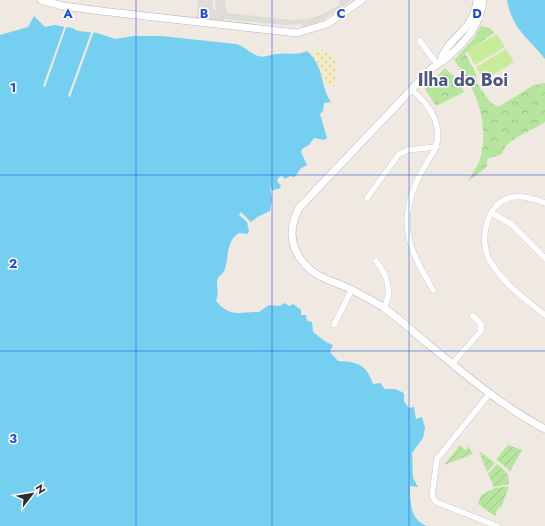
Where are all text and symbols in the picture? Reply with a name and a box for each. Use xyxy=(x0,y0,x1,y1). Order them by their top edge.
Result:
text: A xyxy=(62,4,73,23)
text: B xyxy=(200,4,209,23)
text: C xyxy=(336,4,346,23)
text: D xyxy=(472,4,482,23)
district label: Ilha do Boi xyxy=(418,67,508,93)
text: 1 xyxy=(10,78,16,97)
text: 2 xyxy=(9,254,17,273)
text: 3 xyxy=(9,429,17,448)
north arrow xyxy=(12,474,52,514)
text: N xyxy=(31,481,50,497)

